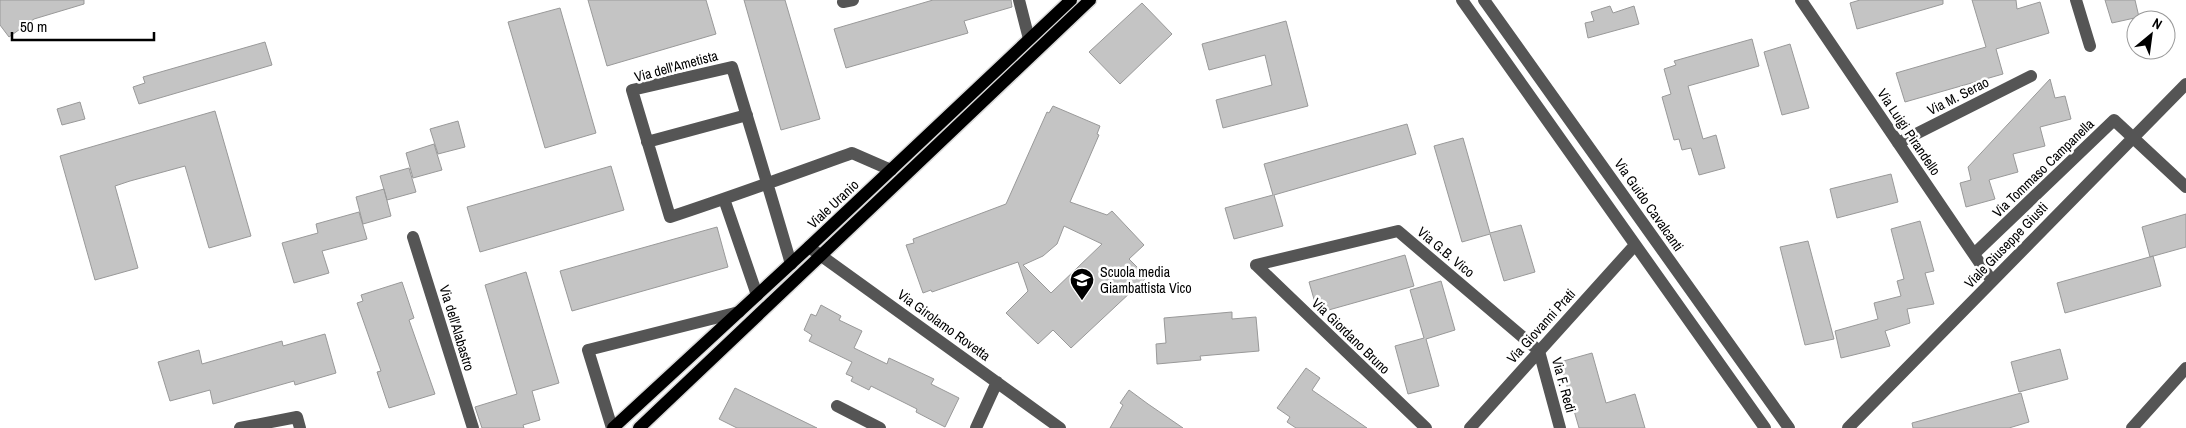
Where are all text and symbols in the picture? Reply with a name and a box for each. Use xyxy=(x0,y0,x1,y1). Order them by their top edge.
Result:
scale bar xyxy=(12,10,155,42)
north arrow xyxy=(2126,10,2176,60)
text: N xyxy=(2149,14,2165,34)
text: 50 m xyxy=(20,16,47,37)
street label: Via dell'Ametista xyxy=(632,46,720,86)
street label: Via M. Serao xyxy=(1924,73,1992,119)
street label: Via Luigi Pirandello xyxy=(1873,85,1945,179)
street label: Via Tommaso Campanella xyxy=(1988,114,2098,221)
street label: Via Guido Cavalcanti xyxy=(1610,155,1688,255)
street label: Viale Uranio xyxy=(804,176,862,232)
street label: Viale Giuseppe Giusti xyxy=(1960,198,2052,292)
street label: Via G.B. Vico xyxy=(1414,223,1478,281)
place label: Scuola media Giambattista Vico xyxy=(1100,263,1192,297)
school or university icon: Scuola media Giambattista Vico xyxy=(1069,267,1095,301)
street label: Via dell'Alabastro xyxy=(435,283,479,373)
street label: Via Girolamo Rovetta xyxy=(894,285,994,365)
street label: Via Giovanni Prati xyxy=(1503,285,1579,367)
street label: Via Giordano Bruno xyxy=(1308,294,1394,378)
street label: Via F. Redi xyxy=(1548,355,1580,415)

